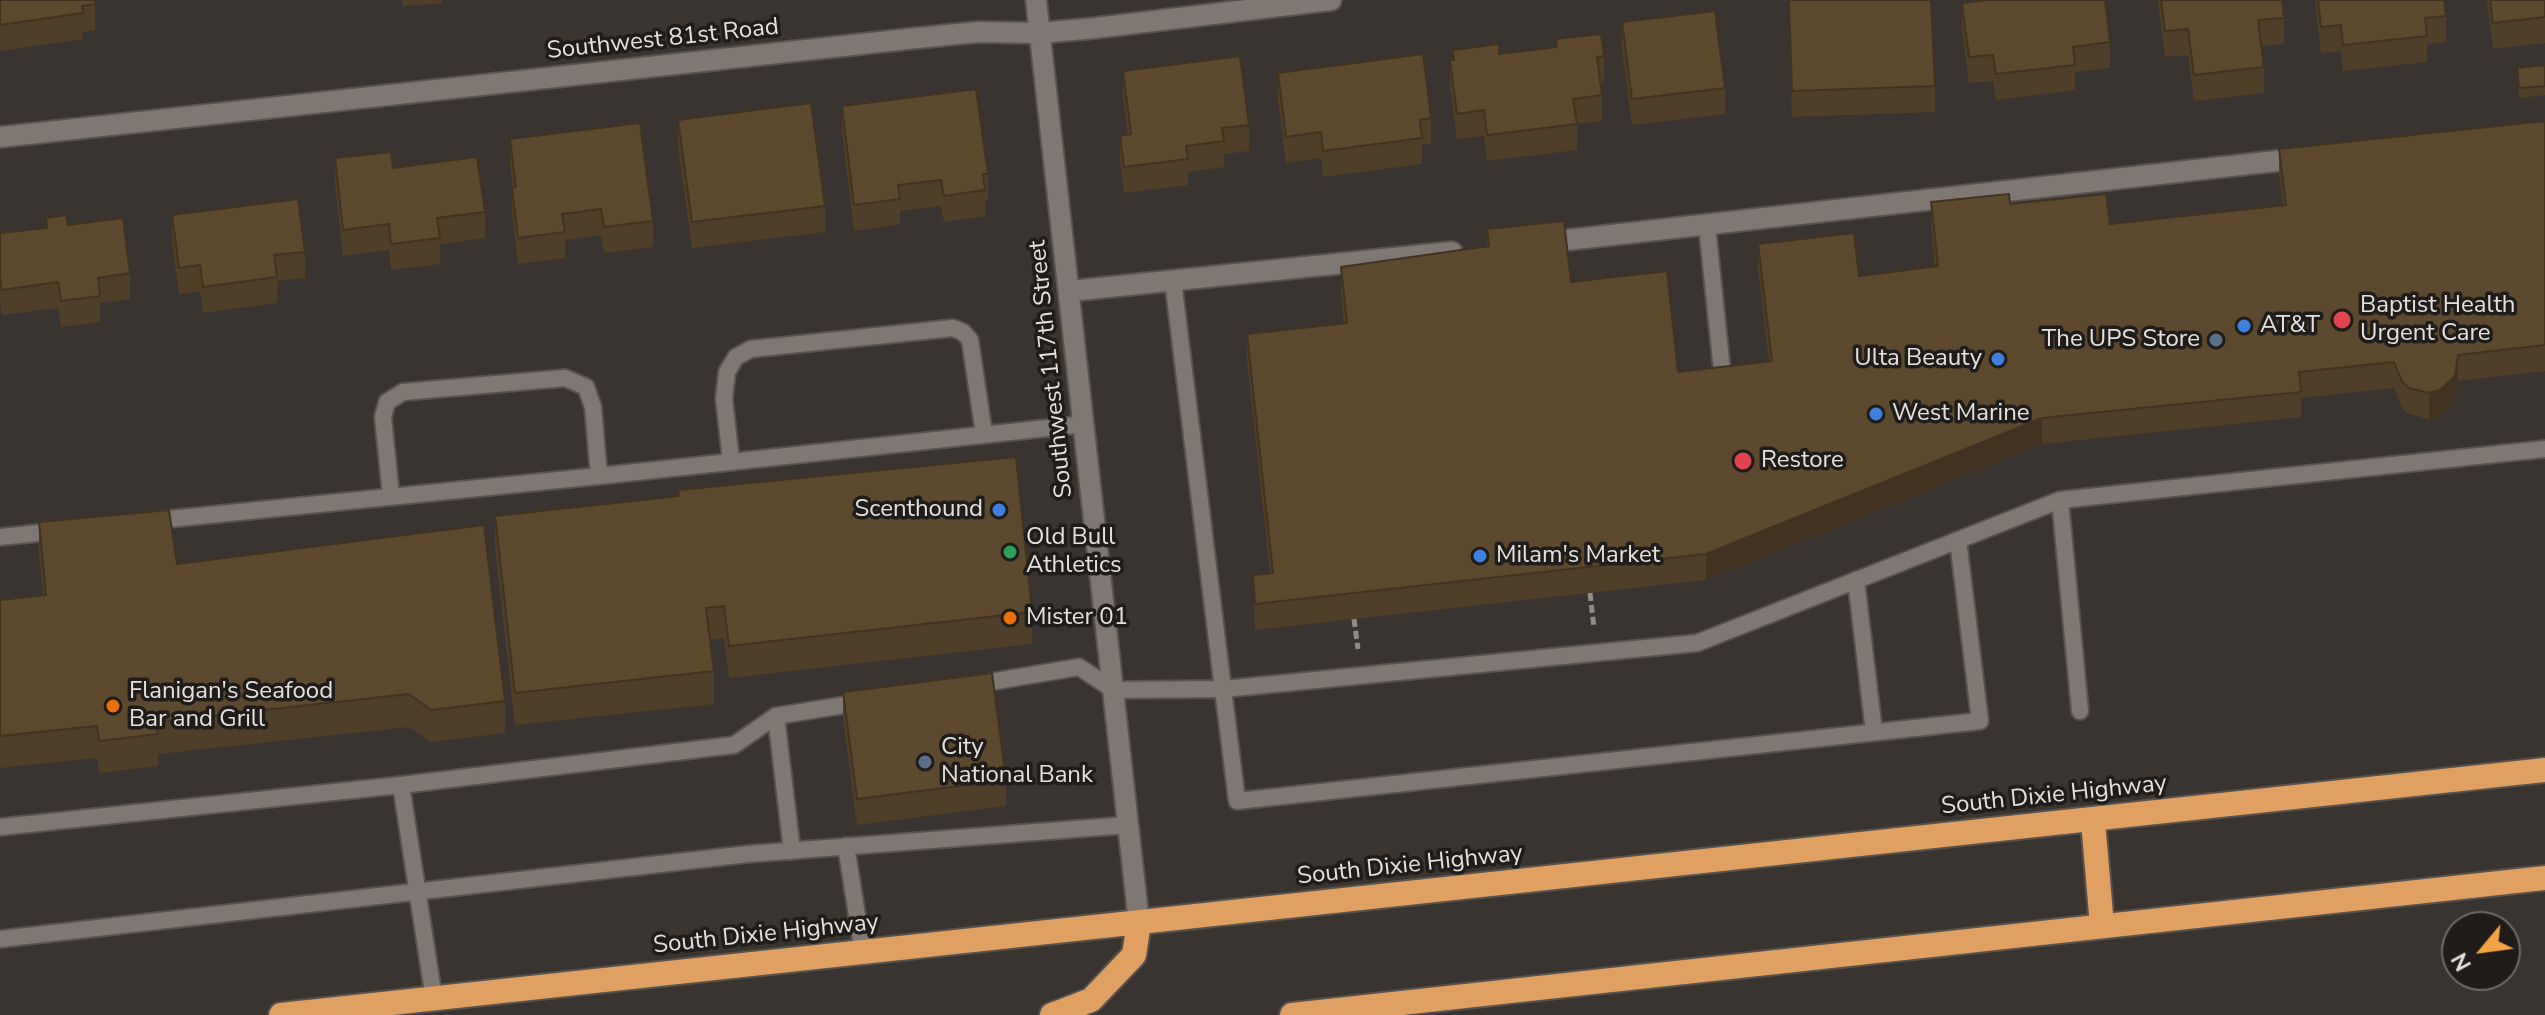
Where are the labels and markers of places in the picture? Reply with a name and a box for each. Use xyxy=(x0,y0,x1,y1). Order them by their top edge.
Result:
place label: Baptist Health Urgent Care xyxy=(2360,292,2515,348)
marker: Baptist Health Urgent Care xyxy=(2331,309,2353,331)
place label: AT&T xyxy=(2260,312,2320,340)
marker: AT&T xyxy=(2235,317,2253,335)
place label: The UPS Store xyxy=(2042,326,2200,354)
marker: The UPS Store xyxy=(2207,331,2225,349)
place label: Ulta Beauty xyxy=(1854,345,1982,373)
marker: Ulta Beauty xyxy=(1989,350,2007,368)
place label: West Marine xyxy=(1892,400,2030,428)
marker: West Marine xyxy=(1867,405,1885,423)
place label: Restore xyxy=(1761,447,1844,475)
marker: Restore xyxy=(1732,450,1754,472)
place label: Scenthound xyxy=(855,496,983,524)
marker: Scenthound xyxy=(990,501,1008,519)
place label: Old Bull Athletics xyxy=(1026,524,1122,580)
place label: Milam's Market xyxy=(1496,542,1660,570)
marker: Old Bull Athletics xyxy=(1001,543,1019,561)
marker: Milam's Market xyxy=(1471,547,1489,565)
place label: Mister 01 xyxy=(1026,604,1128,632)
marker: Mister 01 xyxy=(1001,609,1019,627)
place label: Flanigan's Seafood Bar and Grill xyxy=(129,678,333,734)
marker: Flanigan's Seafood Bar and Grill xyxy=(104,697,122,715)
place label: City National Bank xyxy=(941,734,1093,790)
marker: City National Bank xyxy=(916,753,934,771)

